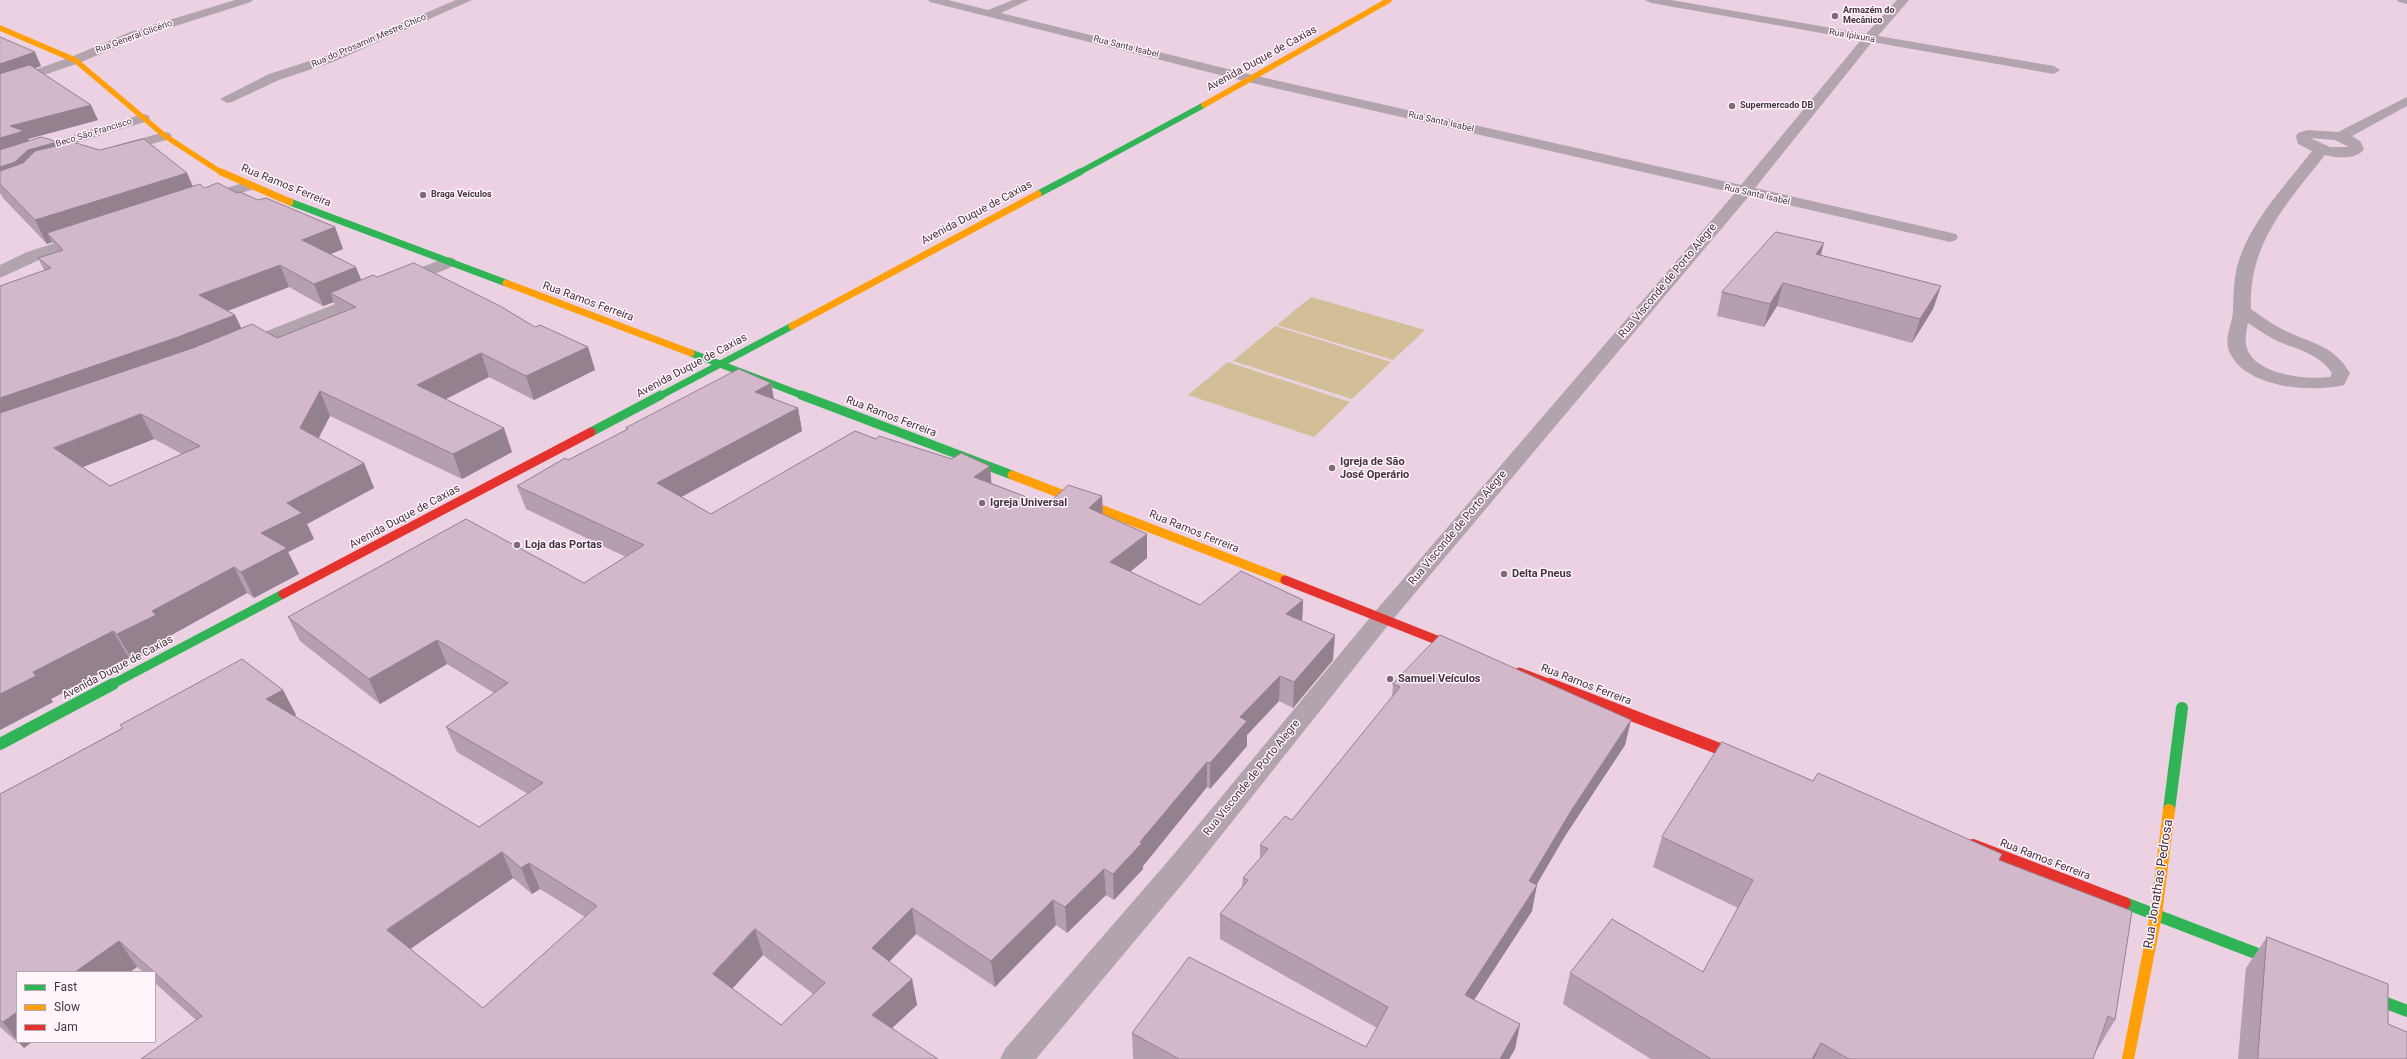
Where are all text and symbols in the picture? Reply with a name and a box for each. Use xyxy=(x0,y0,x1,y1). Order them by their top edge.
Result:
place label: Armazém do Mecânico xyxy=(1843,6,1895,27)
marker: Armazém do Mecânico xyxy=(1830,11,1840,21)
street label: Rua do Prosamin Mestre Chico xyxy=(310,12,428,70)
street label: Rua General Glicério xyxy=(94,18,174,56)
street label: Avenida Duque de Caxias xyxy=(1205,23,1319,95)
street label: Rua Ipixuna xyxy=(1828,27,1876,45)
street label: Rua Santa Isabel xyxy=(1092,34,1160,60)
marker: Supermercado DB xyxy=(1727,101,1737,111)
place label: Supermercado DB xyxy=(1740,101,1813,111)
street label: Rua Santa Isabel xyxy=(1407,109,1475,135)
street label: Beco São Francisco xyxy=(55,116,133,150)
street label: Rua Ramos Ferreira xyxy=(239,162,333,210)
street label: Avenida Duque de Caxias xyxy=(919,178,1035,248)
street label: Rua Santa Isabel xyxy=(1723,182,1791,208)
marker: Braga Veículos xyxy=(418,190,428,200)
place label: Braga Veículos xyxy=(431,190,492,200)
street label: Rua Visconde de Porto Alegre xyxy=(1616,221,1720,341)
street label: Rua Ramos Ferreira xyxy=(541,279,635,325)
street label: Avenida Duque de Caxias xyxy=(634,331,750,401)
street label: Rua Ramos Ferreira xyxy=(844,394,938,440)
place label: Igreja de São José Operário xyxy=(1340,455,1409,481)
marker: Igreja de São José Operário xyxy=(1327,463,1337,473)
street label: Rua Visconde de Porto Alegre xyxy=(1406,468,1510,588)
street label: Avenida Duque de Caxias xyxy=(347,482,463,552)
place label: Igreja Universal xyxy=(990,496,1067,510)
marker: Igreja Universal xyxy=(977,498,987,508)
street label: Rua Ramos Ferreira xyxy=(1147,508,1241,556)
place label: Loja das Portas xyxy=(525,538,602,552)
marker: Loja das Portas xyxy=(512,540,522,550)
place label: Delta Pneus xyxy=(1512,567,1571,581)
marker: Delta Pneus xyxy=(1499,569,1509,579)
street label: Avenida Duque de Caxias xyxy=(60,633,176,703)
street label: Rua Ramos Ferreira xyxy=(1539,662,1633,708)
place label: Samuel Veículos xyxy=(1398,672,1480,686)
marker: Samuel Veículos xyxy=(1385,674,1395,684)
street label: Rua Visconde de Porto Alegre xyxy=(1201,717,1303,839)
street label: Rua Jonathas Pedrosa xyxy=(2141,818,2177,950)
street label: Rua Ramos Ferreira xyxy=(1998,837,2092,883)
legend xyxy=(16,971,156,1043)
text: Fast xyxy=(54,980,77,994)
text: Slow xyxy=(54,1000,80,1014)
text: Jam xyxy=(54,1020,78,1034)

